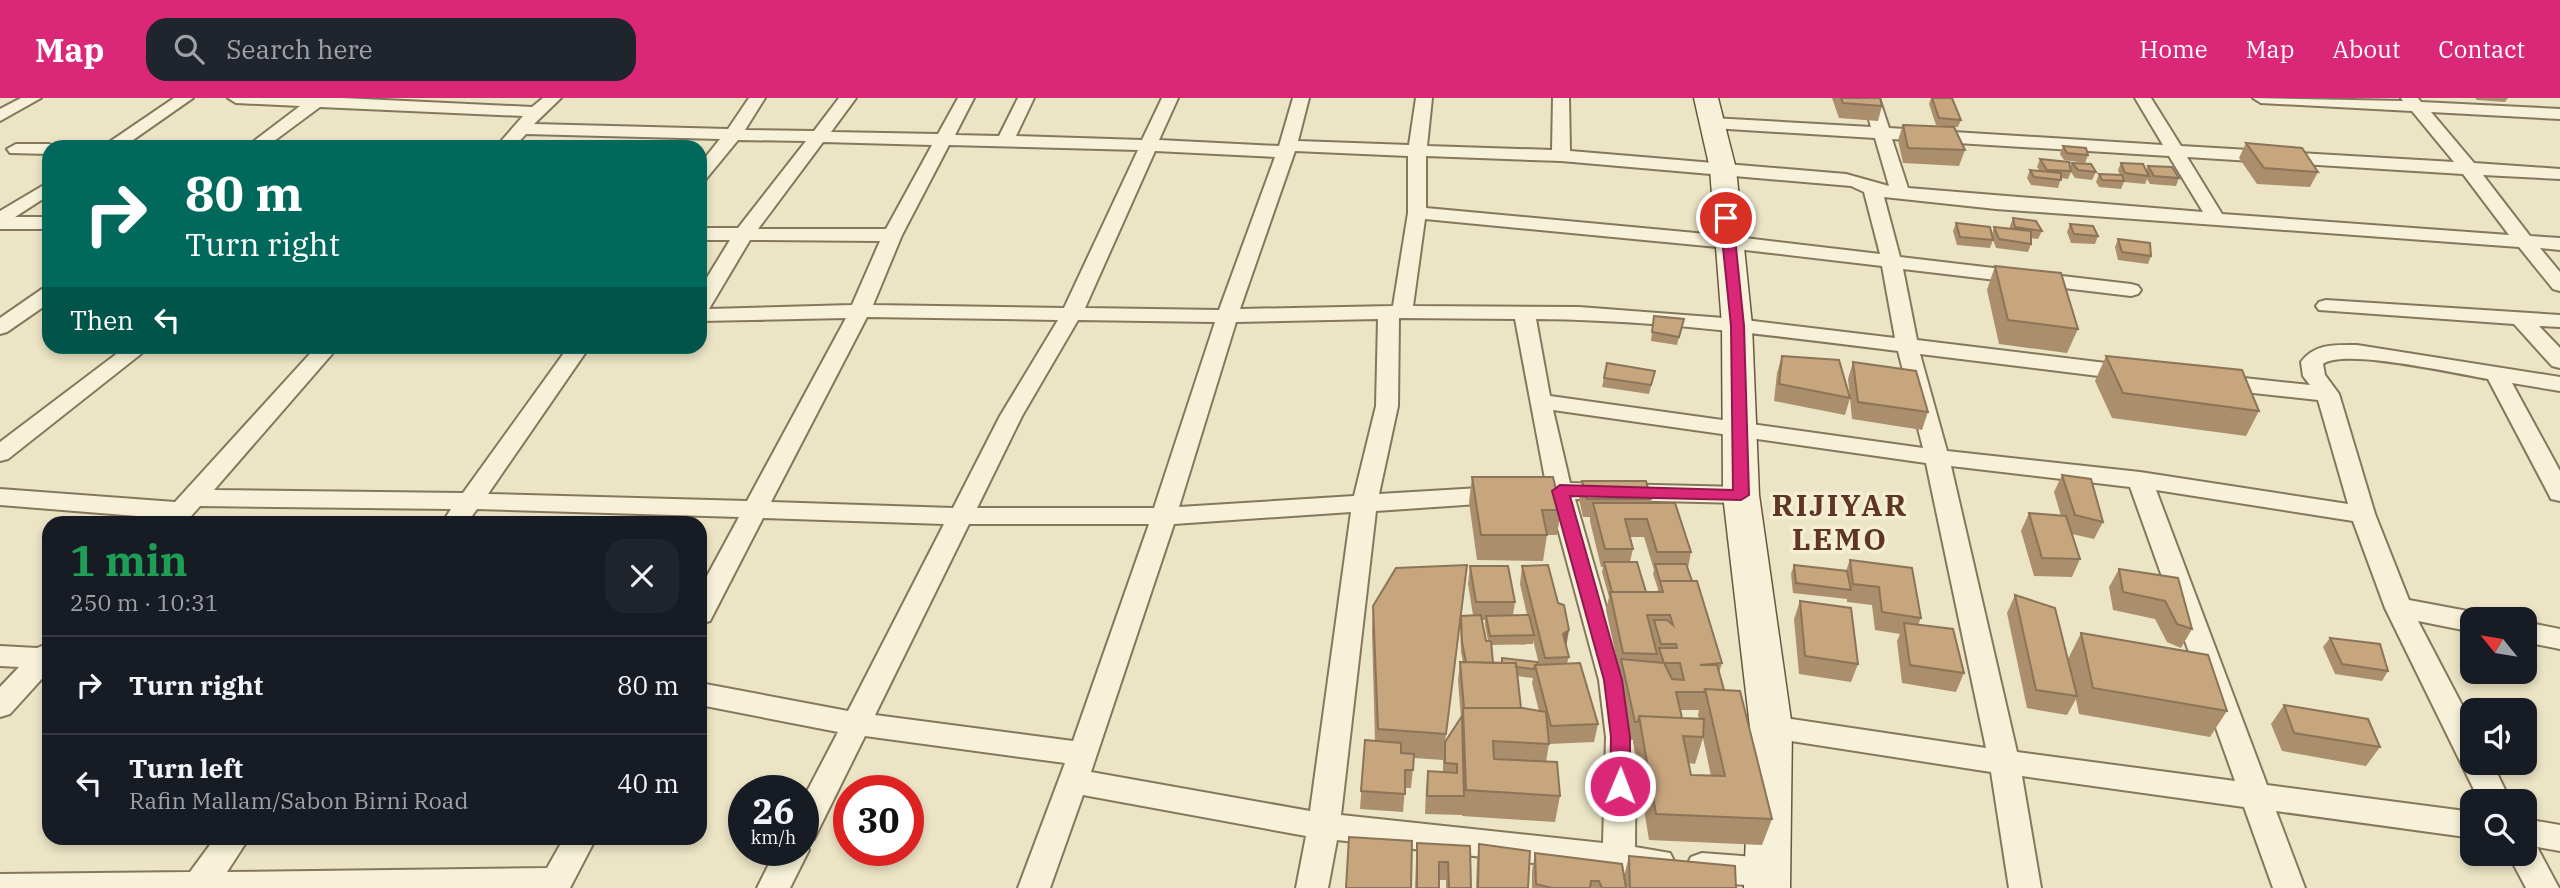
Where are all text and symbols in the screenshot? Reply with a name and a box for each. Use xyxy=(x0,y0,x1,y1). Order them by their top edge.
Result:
search box xyxy=(146,18,636,81)
text: Map xyxy=(35,28,104,71)
icon: search xyxy=(170,30,208,68)
text: Search here xyxy=(226,32,373,66)
text: Home xyxy=(2140,33,2208,65)
text: Map xyxy=(2246,33,2294,65)
text: About xyxy=(2332,33,2400,65)
text: Contact xyxy=(2438,33,2525,65)
text: 80 m xyxy=(185,161,303,224)
icon: right xyxy=(70,168,161,259)
pin xyxy=(1696,188,1756,248)
icon: arrive xyxy=(1707,199,1745,237)
text: Turn right xyxy=(185,223,340,265)
icon: left xyxy=(148,301,186,339)
text: Then xyxy=(70,303,134,337)
district label: RIJIYAR LEMO xyxy=(1772,485,1908,558)
text: 1 min xyxy=(70,533,188,588)
button: close xyxy=(605,539,679,613)
text: 250 m · 10:31 xyxy=(70,587,219,617)
north arrow xyxy=(2460,607,2538,684)
map controls xyxy=(2460,607,2537,866)
icon: right xyxy=(70,666,108,704)
text: Turn right xyxy=(129,668,263,702)
text: 80 m xyxy=(617,668,679,702)
button: sound xyxy=(2460,698,2537,775)
position arrow xyxy=(1583,749,1657,823)
text: Turn left xyxy=(129,751,243,785)
icon: left xyxy=(70,764,108,802)
text: 40 m xyxy=(617,766,679,800)
speed limit sign: 30 xyxy=(833,775,924,866)
text: Rafin Mallam/Sabon Birni Road xyxy=(129,785,468,815)
text: 26 xyxy=(752,788,795,834)
button: search xyxy=(2460,789,2537,866)
text: km/h xyxy=(751,826,796,849)

